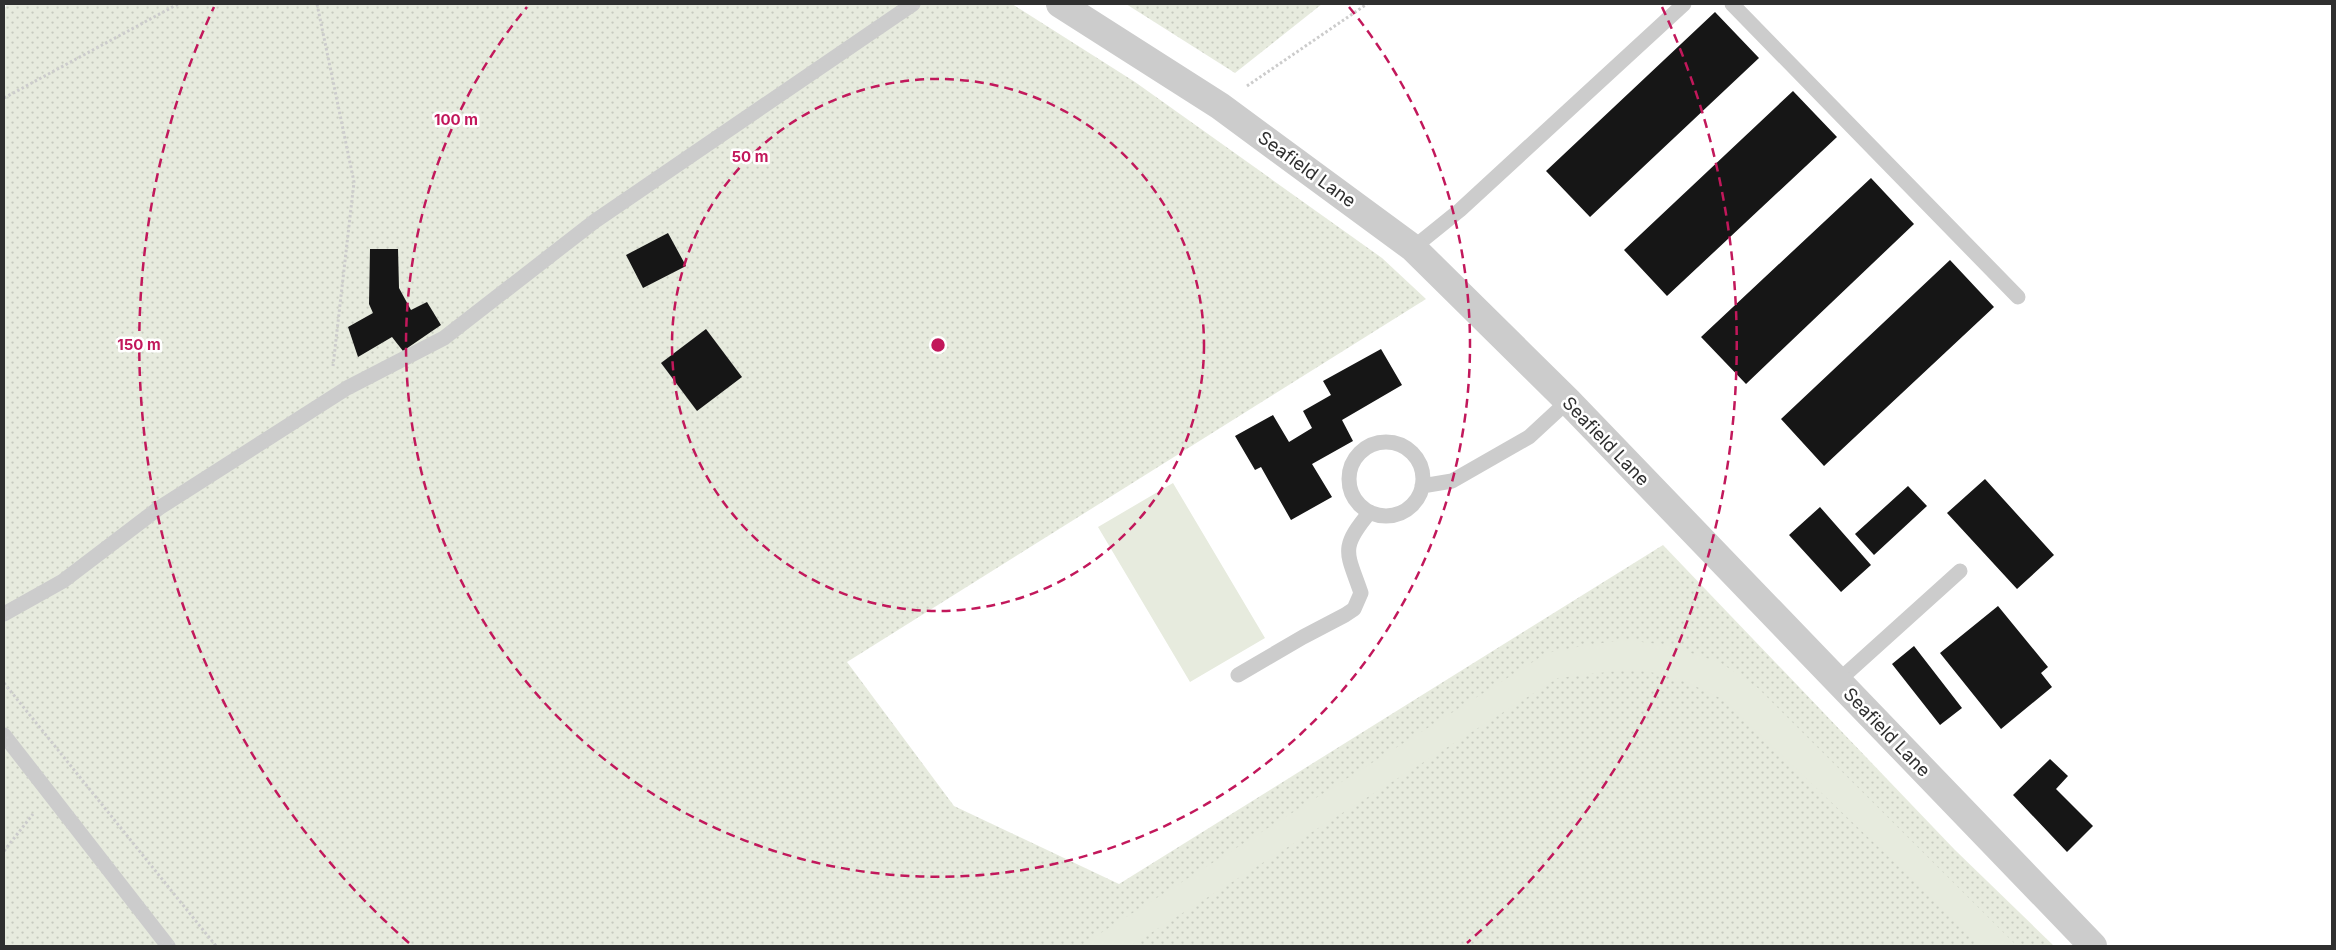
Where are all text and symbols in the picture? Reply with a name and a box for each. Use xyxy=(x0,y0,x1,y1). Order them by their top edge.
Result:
text: 100 m xyxy=(434,110,478,129)
street label: Seafield Lane xyxy=(1254,127,1360,211)
text: 50 m xyxy=(732,147,768,166)
text: 150 m xyxy=(117,335,161,354)
centre of rings xyxy=(929,336,947,354)
street label: Seafield Lane xyxy=(1558,392,1654,490)
street label: Seafield Lane xyxy=(1839,683,1935,781)

